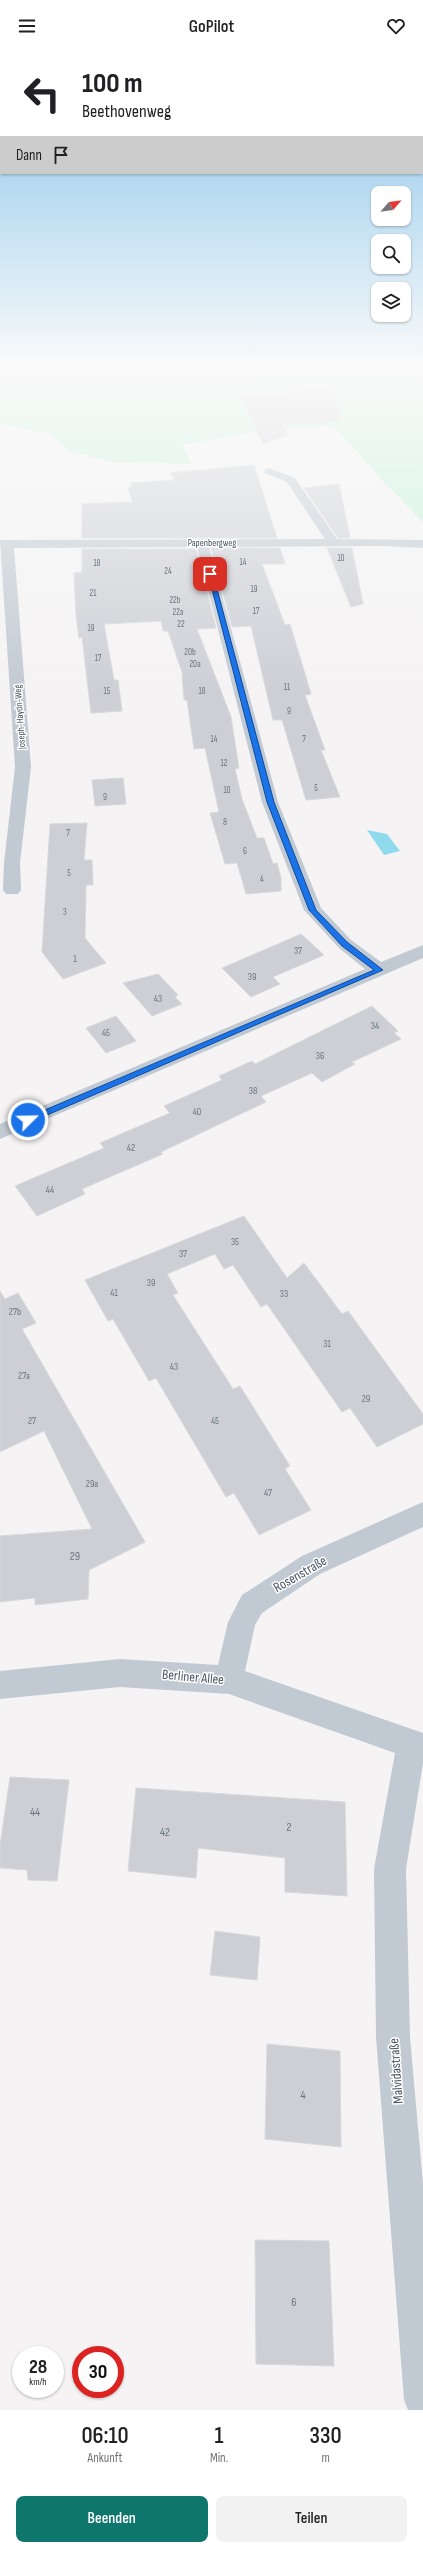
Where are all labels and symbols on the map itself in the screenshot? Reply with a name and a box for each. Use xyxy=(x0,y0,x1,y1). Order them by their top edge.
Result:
north arrow xyxy=(371,186,411,226)
street label: Papenbergweg xyxy=(188,537,236,549)
house number: 10 xyxy=(337,553,345,564)
pin xyxy=(193,557,227,591)
house number: 14 xyxy=(240,557,247,568)
house number: 18 xyxy=(93,558,101,569)
house number: 24 xyxy=(164,566,172,577)
house number: 19 xyxy=(250,584,258,595)
house number: 21 xyxy=(90,588,97,599)
house number: 22b xyxy=(169,595,181,606)
house number: 17 xyxy=(253,606,260,617)
house number: 22a xyxy=(173,607,183,618)
house number: 22 xyxy=(177,619,185,630)
house number: 19 xyxy=(87,623,95,634)
house number: 20b xyxy=(184,647,196,658)
house number: 17 xyxy=(95,653,102,664)
house number: 20a xyxy=(189,659,201,670)
house number: 11 xyxy=(284,682,291,693)
street label: Joseph-Haydn-Weg xyxy=(12,684,28,751)
house number: 15 xyxy=(104,686,111,697)
house number: 18 xyxy=(198,686,206,697)
house number: 9 xyxy=(287,706,291,717)
house number: 14 xyxy=(211,734,218,745)
house number: 7 xyxy=(302,734,306,745)
house number: 12 xyxy=(221,758,228,769)
house number: 5 xyxy=(314,783,318,794)
house number: 10 xyxy=(223,785,231,796)
house number: 9 xyxy=(103,792,107,803)
house number: 8 xyxy=(223,817,227,828)
house number: 7 xyxy=(66,828,70,839)
house number: 6 xyxy=(243,846,247,857)
house number: 5 xyxy=(67,868,71,879)
house number: 4 xyxy=(260,874,264,885)
house number: 3 xyxy=(63,907,67,918)
house number: 37 xyxy=(294,945,302,957)
house number: 1 xyxy=(73,953,77,965)
house number: 39 xyxy=(248,971,256,983)
house number: 43 xyxy=(154,993,162,1005)
house number: 34 xyxy=(371,1020,379,1032)
house number: 45 xyxy=(102,1027,110,1039)
house number: 36 xyxy=(316,1050,324,1062)
house number: 38 xyxy=(249,1085,257,1097)
position arrow xyxy=(7,1099,49,1141)
house number: 40 xyxy=(193,1106,201,1118)
house number: 42 xyxy=(127,1142,135,1154)
house number: 44 xyxy=(46,1184,54,1196)
house number: 35 xyxy=(231,1236,239,1248)
house number: 37 xyxy=(179,1248,187,1260)
house number: 39 xyxy=(147,1277,155,1289)
house number: 41 xyxy=(110,1287,118,1299)
house number: 33 xyxy=(280,1288,288,1300)
house number: 27b xyxy=(9,1306,21,1318)
house number: 31 xyxy=(323,1338,331,1350)
house number: 43 xyxy=(170,1361,178,1373)
house number: 27a xyxy=(18,1370,30,1382)
house number: 29 xyxy=(362,1393,370,1405)
house number: 27 xyxy=(28,1415,36,1427)
house number: 45 xyxy=(211,1415,219,1427)
house number: 29a xyxy=(86,1478,98,1490)
house number: 47 xyxy=(264,1487,272,1499)
house number: 29 xyxy=(70,1549,80,1564)
street label: Rosenstraße xyxy=(270,1552,330,1596)
street label: Berliner Allee xyxy=(161,1666,225,1688)
house number: 44 xyxy=(30,1805,40,1820)
house number: 2 xyxy=(287,1820,292,1835)
house number: 42 xyxy=(160,1825,170,1840)
street label: Malvidastraße xyxy=(385,2038,407,2104)
house number: 4 xyxy=(300,2088,306,2103)
house number: 6 xyxy=(291,2295,297,2310)
speed limit sign: 30 xyxy=(72,2346,124,2398)

